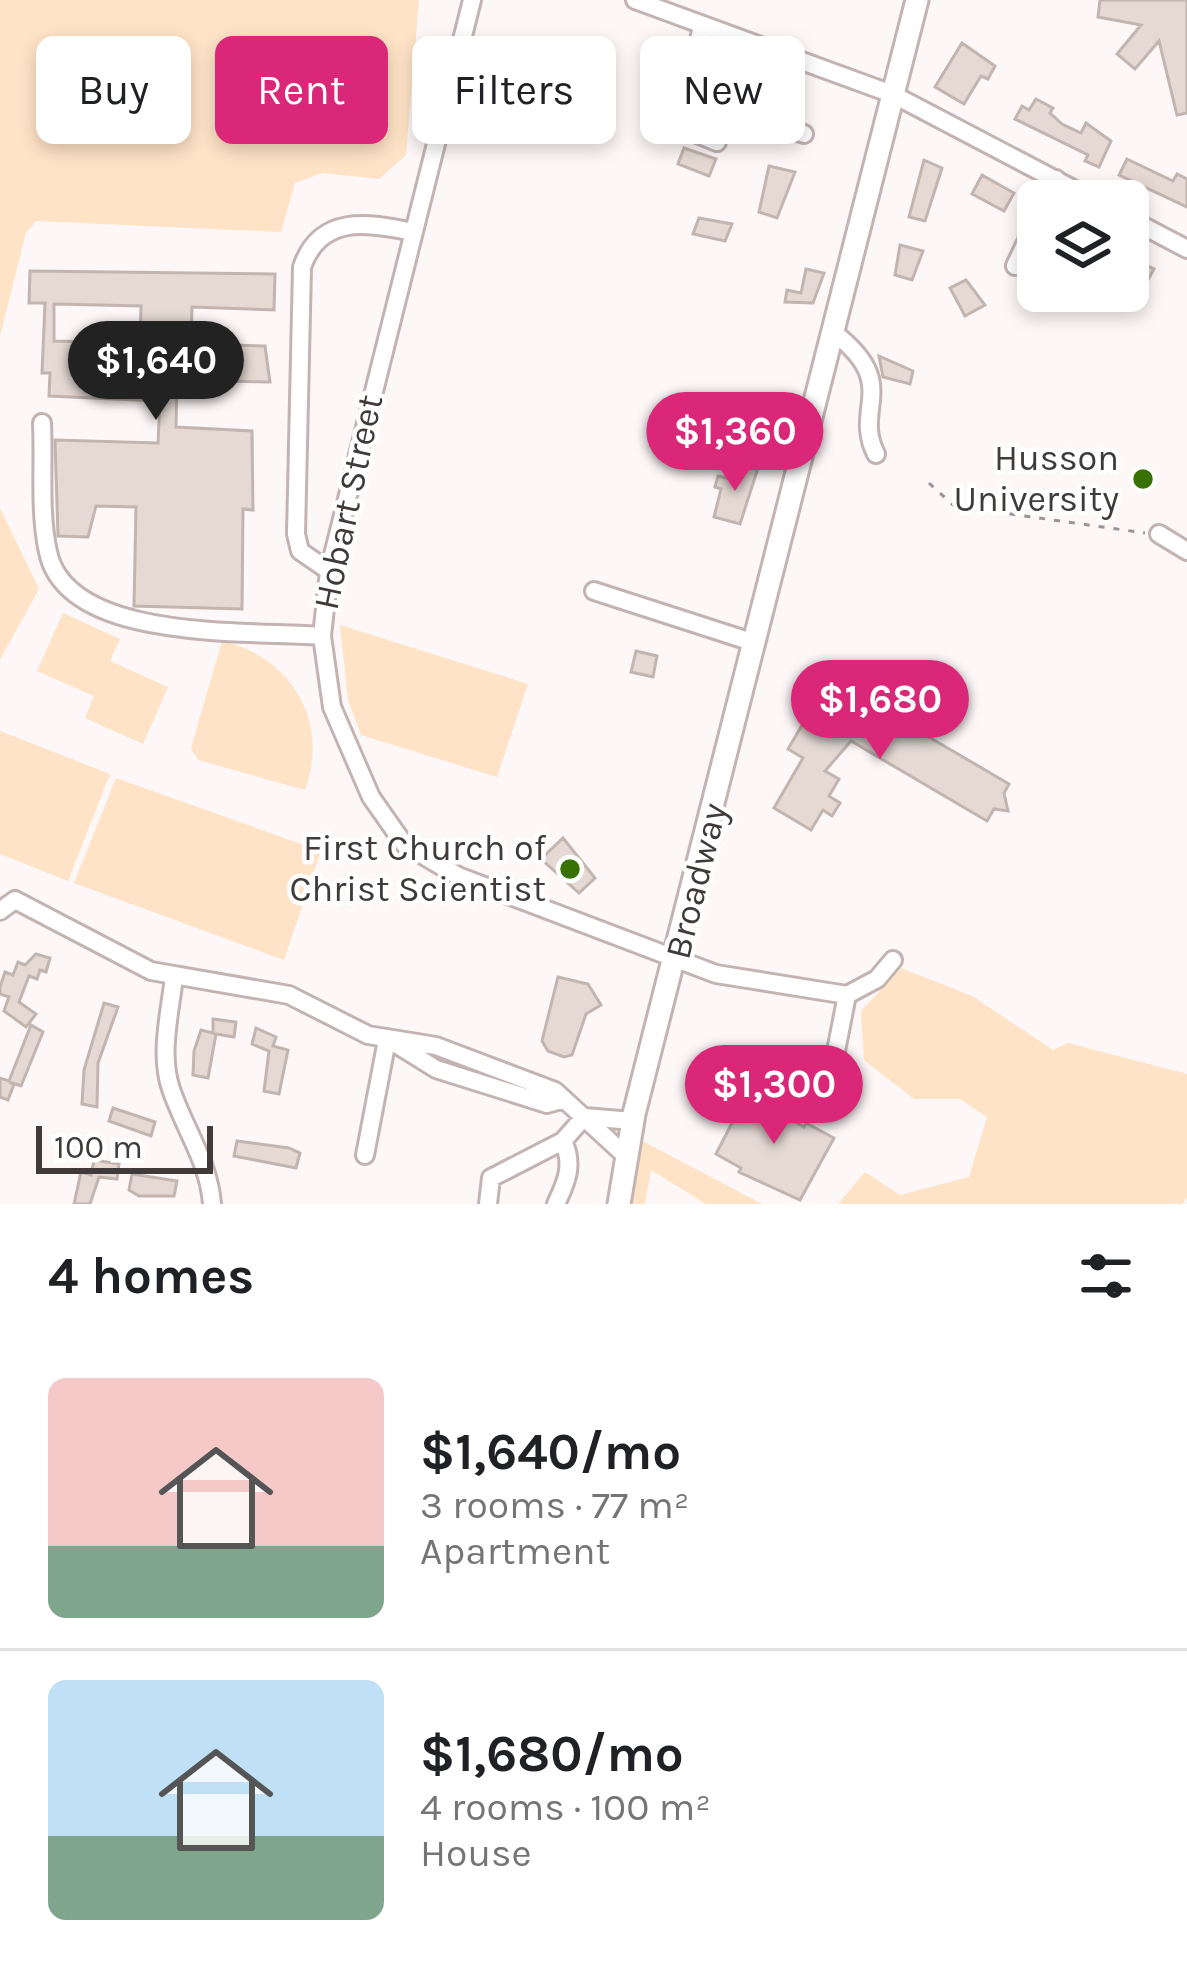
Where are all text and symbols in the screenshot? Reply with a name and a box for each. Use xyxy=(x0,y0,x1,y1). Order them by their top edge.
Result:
chip: Buy xyxy=(36,36,191,144)
chip: Rent xyxy=(215,36,388,144)
chip: Filters xyxy=(412,36,616,144)
chip: New xyxy=(640,36,805,144)
map controls xyxy=(1017,180,1149,312)
button: layers xyxy=(1017,180,1149,312)
pin: $1,640 xyxy=(58,321,254,423)
text: $1,640 xyxy=(95,337,217,383)
street label: Hobart Street xyxy=(305,391,391,613)
pin: $1,360 xyxy=(637,392,833,494)
text: $1,360 xyxy=(673,408,797,454)
place label: Husson University xyxy=(954,437,1119,520)
marker: Husson University xyxy=(1130,466,1156,492)
pin: $1,680 xyxy=(782,660,978,762)
text: $1,680 xyxy=(818,676,942,722)
street label: Broadway xyxy=(656,799,736,963)
place label: First Church of Christ Scientist xyxy=(289,827,547,910)
marker: First Church of Christ Scientist xyxy=(557,856,583,882)
pin: $1,300 xyxy=(676,1045,872,1147)
text: $1,300 xyxy=(712,1061,836,1107)
scale bar xyxy=(36,1120,213,1173)
text: 100 m xyxy=(54,1128,143,1166)
icon: filters xyxy=(1073,1243,1139,1309)
text: 4 homes xyxy=(48,1246,254,1306)
text: $1,640/mo xyxy=(420,1422,681,1482)
icon: home xyxy=(144,1426,288,1570)
text: 3 rooms · 77 m² xyxy=(420,1482,690,1528)
text: Apartment xyxy=(420,1528,610,1574)
text: $1,680/mo xyxy=(420,1724,684,1784)
icon: home xyxy=(144,1728,288,1872)
text: 4 rooms · 100 m² xyxy=(420,1784,711,1830)
text: House xyxy=(420,1830,532,1876)

